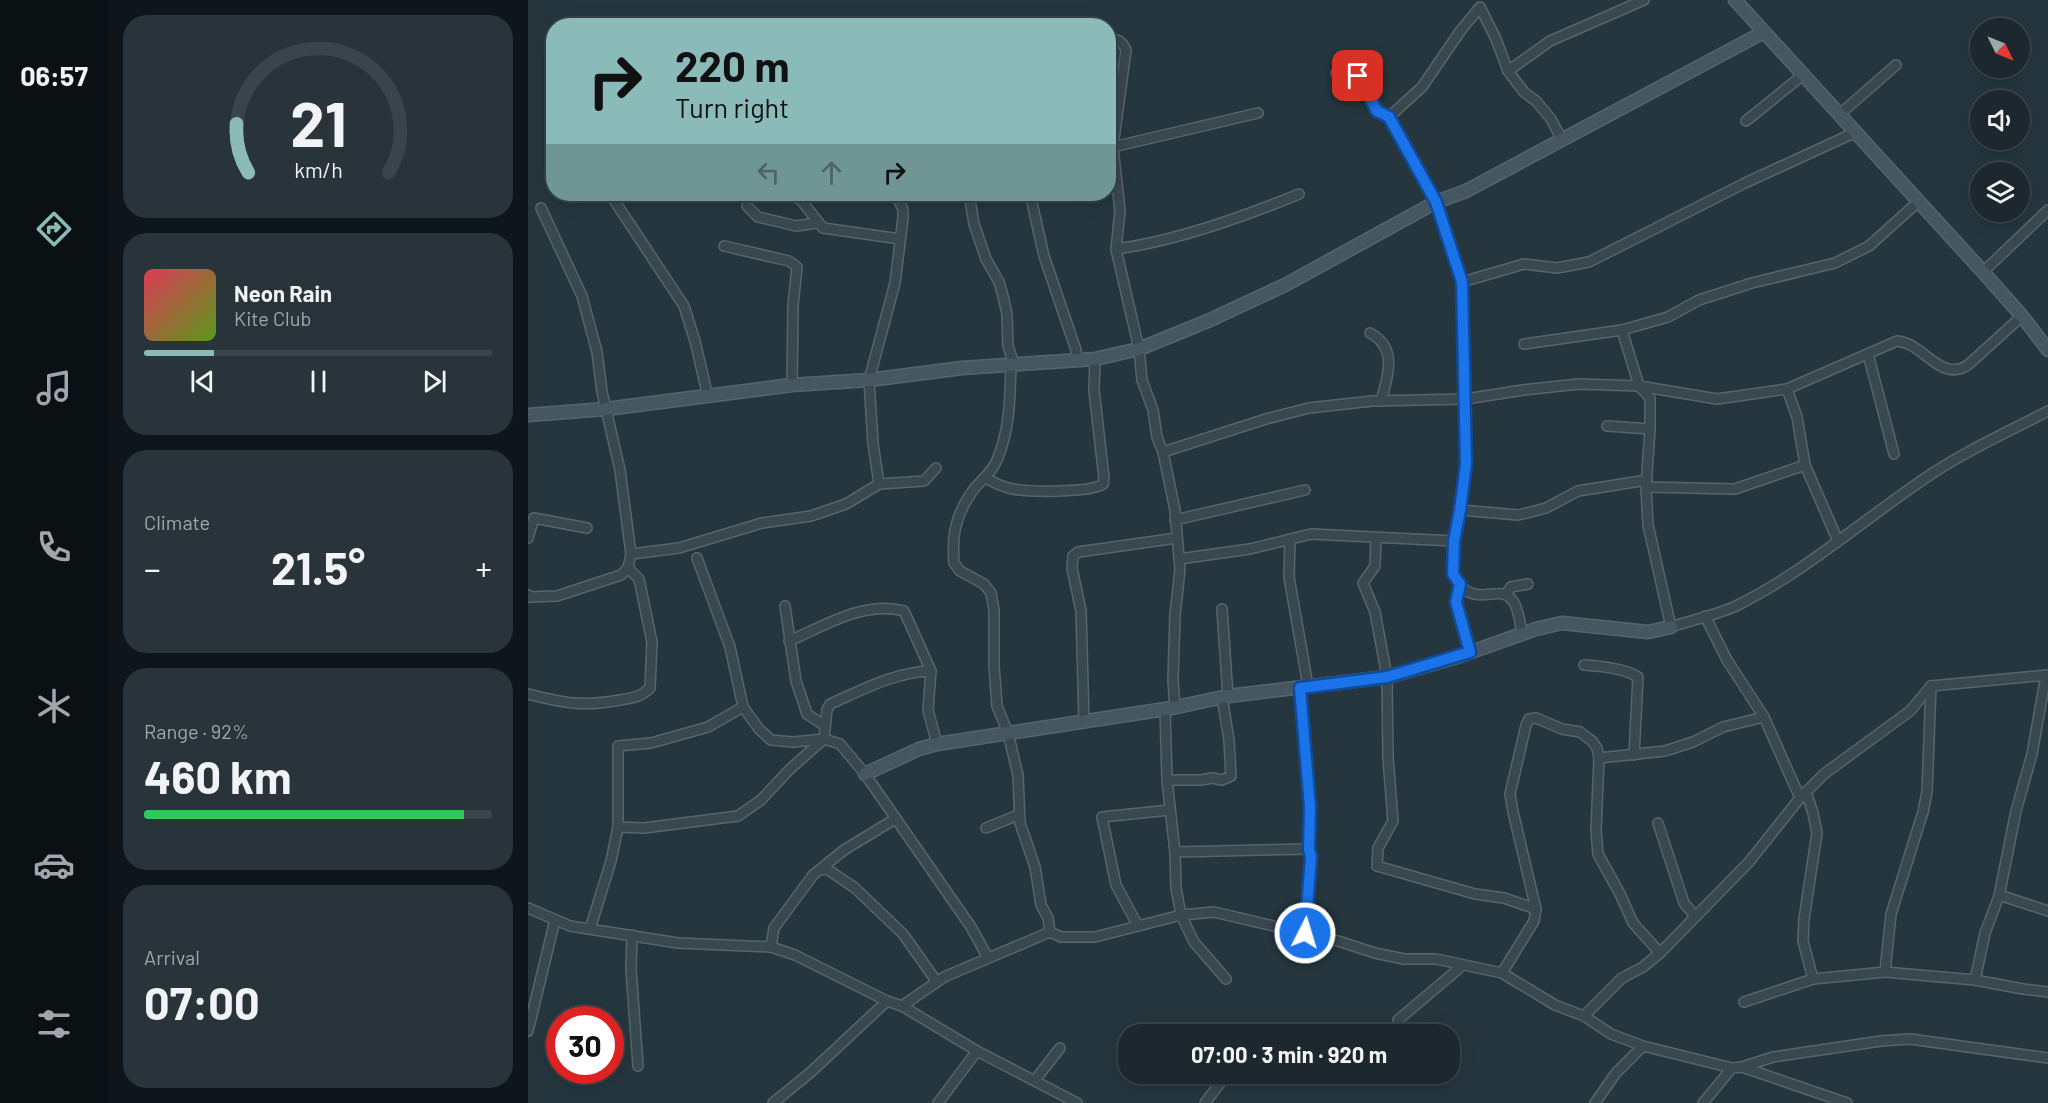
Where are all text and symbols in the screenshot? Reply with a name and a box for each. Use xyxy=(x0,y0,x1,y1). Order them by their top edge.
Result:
north arrow xyxy=(1970,18,2030,78)
map controls xyxy=(1970,18,2030,222)
text: 220 m xyxy=(675,40,789,90)
icon: right xyxy=(576,42,654,120)
pin xyxy=(1332,50,1383,101)
text: 06:57 xyxy=(20,59,88,91)
icon: arrive xyxy=(1341,59,1374,92)
text: 21 xyxy=(290,85,346,159)
button: sound xyxy=(1970,90,2030,150)
text: Turn right xyxy=(675,91,789,123)
icon: left xyxy=(752,156,785,189)
icon: ahead xyxy=(815,156,848,189)
icon: right xyxy=(878,156,911,189)
text: km/h xyxy=(294,158,342,183)
button: layers xyxy=(1970,162,2030,222)
icon: directions xyxy=(33,208,75,250)
text: Neon Rain xyxy=(234,280,332,306)
text: Kite Club xyxy=(234,306,311,330)
icon: previous xyxy=(186,365,219,398)
icon: pause xyxy=(302,365,335,398)
icon: next xyxy=(418,365,451,398)
icon: music xyxy=(33,367,75,409)
text: Climate xyxy=(144,510,210,534)
icon: phone xyxy=(33,526,75,568)
text: 21.5° xyxy=(271,540,365,594)
text: − xyxy=(144,548,161,588)
text: + xyxy=(476,548,492,588)
icon: climate xyxy=(33,685,75,727)
text: Range · 92% xyxy=(144,719,249,743)
text: 460 km xyxy=(144,749,292,803)
icon: car xyxy=(33,844,75,886)
position arrow xyxy=(1273,901,1337,965)
text: Arrival xyxy=(144,945,200,969)
text: 07:00 xyxy=(144,975,260,1029)
icon: filters xyxy=(33,1003,75,1045)
speed limit sign: 30 xyxy=(546,1006,624,1084)
text: 07:00 · 3 min · 920 m xyxy=(1191,1041,1387,1067)

